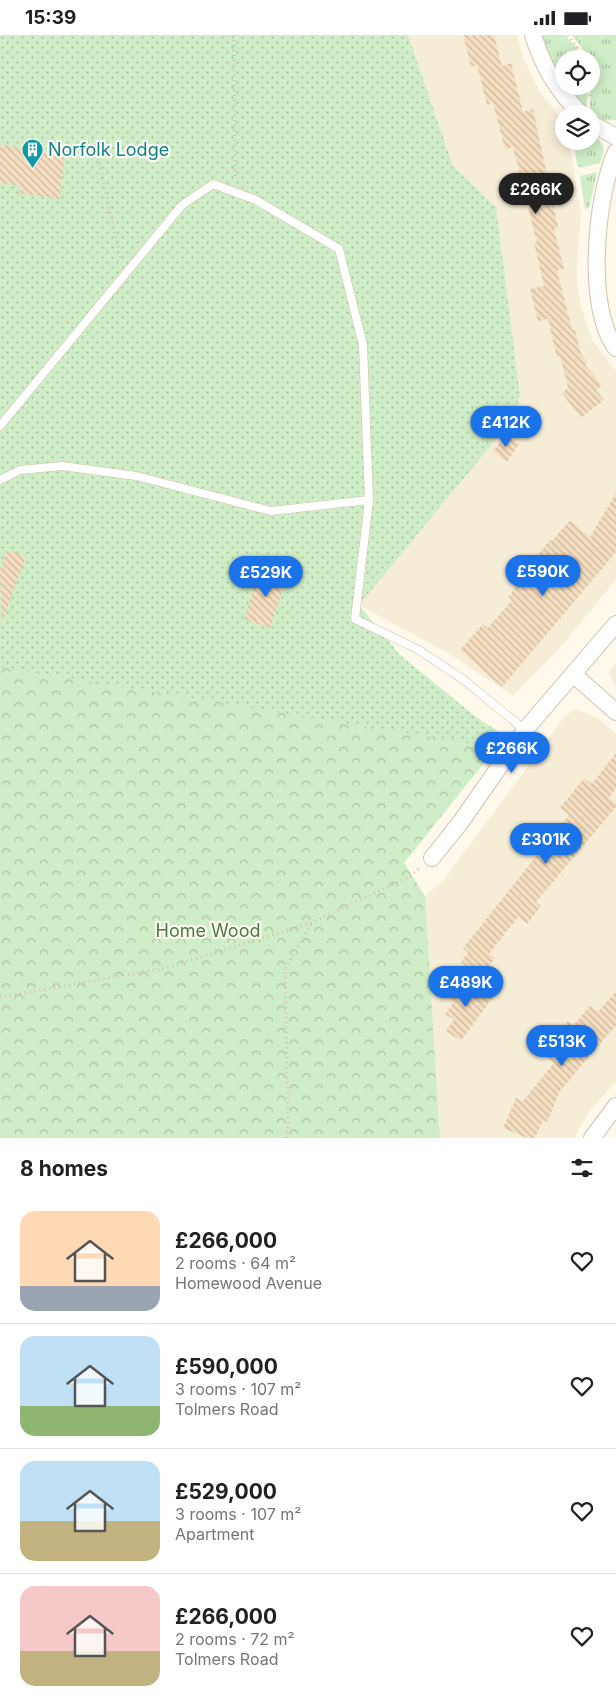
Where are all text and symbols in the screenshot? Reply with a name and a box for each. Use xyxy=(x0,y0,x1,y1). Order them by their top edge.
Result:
text: 15:39 xyxy=(25,6,76,29)
map controls xyxy=(555,50,600,150)
button: locate xyxy=(555,50,600,95)
button: layers xyxy=(555,105,600,150)
building icon: Norfolk Lodge xyxy=(20,137,44,168)
place label: Norfolk Lodge xyxy=(48,139,169,160)
pin: £266K xyxy=(501,173,571,215)
text: £266K xyxy=(510,179,562,199)
pin: £412K xyxy=(471,405,541,448)
text: £412K xyxy=(482,412,530,432)
pin: £529K xyxy=(231,555,301,598)
pin: £590K xyxy=(508,555,578,597)
text: £590K xyxy=(516,561,570,581)
text: £529K xyxy=(240,562,292,582)
pin: £266K xyxy=(477,731,547,774)
text: £266K xyxy=(486,738,538,758)
pin: £301K xyxy=(511,823,581,865)
text: £301K xyxy=(521,829,571,849)
park label: Home Wood xyxy=(156,920,260,941)
pin: £489K xyxy=(431,965,501,1008)
text: £489K xyxy=(439,972,493,992)
pin: £513K xyxy=(527,1025,597,1067)
text: £513K xyxy=(537,1031,587,1051)
icon: filters xyxy=(568,1154,596,1182)
text: 8 homes xyxy=(20,1156,108,1181)
text: £266,000 xyxy=(175,1228,277,1253)
icon: home xyxy=(60,1231,120,1291)
icon: heart xyxy=(568,1247,596,1275)
text: 2 rooms · 64 m² xyxy=(175,1253,296,1273)
text: Homewood Avenue xyxy=(175,1273,322,1293)
text: £590,000 xyxy=(175,1354,278,1379)
icon: home xyxy=(60,1356,120,1416)
icon: heart xyxy=(568,1372,596,1400)
text: 3 rooms · 107 m² xyxy=(175,1379,301,1399)
text: Tolmers Road xyxy=(175,1399,278,1419)
text: £529,000 xyxy=(175,1479,277,1504)
icon: home xyxy=(60,1481,120,1541)
icon: heart xyxy=(568,1497,596,1525)
text: 3 rooms · 107 m² xyxy=(175,1504,301,1524)
text: Apartment xyxy=(175,1524,255,1544)
text: £266,000 xyxy=(175,1604,277,1629)
icon: home xyxy=(60,1606,120,1666)
icon: heart xyxy=(568,1622,596,1650)
text: 2 rooms · 72 m² xyxy=(175,1629,295,1649)
text: Tolmers Road xyxy=(175,1649,278,1669)

